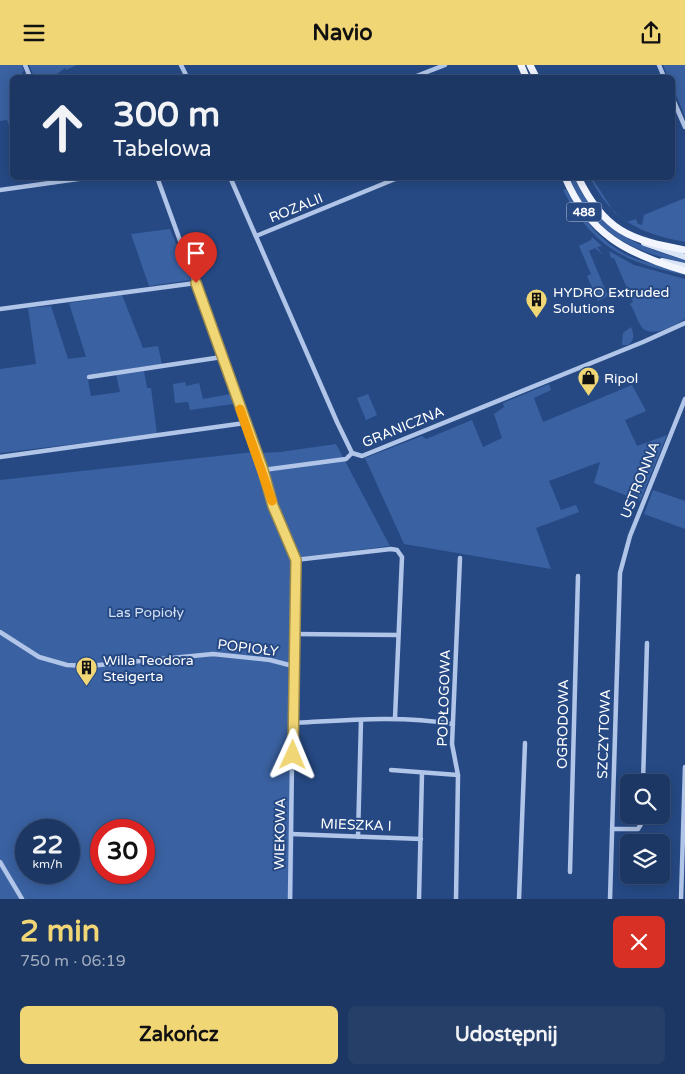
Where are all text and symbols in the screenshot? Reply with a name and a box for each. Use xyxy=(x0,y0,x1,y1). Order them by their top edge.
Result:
icon: menu xyxy=(20,19,48,47)
icon: share xyxy=(637,19,665,47)
text: Navio xyxy=(312,20,373,46)
text: 300 m xyxy=(113,94,220,136)
icon: ahead xyxy=(30,95,95,160)
text: Tabelowa xyxy=(113,136,212,162)
street label: ROZALII xyxy=(266,189,326,227)
road number: 488 xyxy=(566,203,602,221)
pin xyxy=(175,232,217,283)
icon: arrive xyxy=(182,239,210,267)
place label: HYDRO Extruded Solutions xyxy=(553,284,669,317)
building icon: HYDRO Extruded Solutions xyxy=(525,288,549,319)
shop icon: Ripol xyxy=(576,366,600,397)
place label: Ripol xyxy=(604,370,638,387)
street label: GRANICZNA xyxy=(360,403,446,451)
street label: USTRONNA xyxy=(617,439,663,521)
park label: Las Popioły xyxy=(108,604,184,621)
street label: POPIOŁY xyxy=(217,636,280,660)
street label: PODŁOGOWA xyxy=(434,649,454,747)
place label: Willa Teodora Steigerta xyxy=(103,652,194,685)
building icon: Willa Teodora Steigerta xyxy=(75,656,99,687)
street label: OGRODOWA xyxy=(554,679,572,769)
street label: SZCZYTOWA xyxy=(594,689,614,779)
position arrow xyxy=(266,728,318,780)
map controls xyxy=(620,774,670,884)
button: search xyxy=(620,774,670,824)
street label: WIEKOWA xyxy=(271,798,289,870)
street label: MIESZKA I xyxy=(320,815,392,835)
speed limit sign: 30 xyxy=(90,819,155,884)
text: 22 xyxy=(32,830,63,860)
button: layers xyxy=(620,834,670,884)
text: km/h xyxy=(32,857,63,871)
text: 2 min xyxy=(20,913,100,950)
button: close xyxy=(613,916,665,968)
text: 750 m · 06:19 xyxy=(20,951,126,971)
button: Zakończ xyxy=(20,1006,338,1064)
button: Udostępnij xyxy=(348,1006,665,1064)

